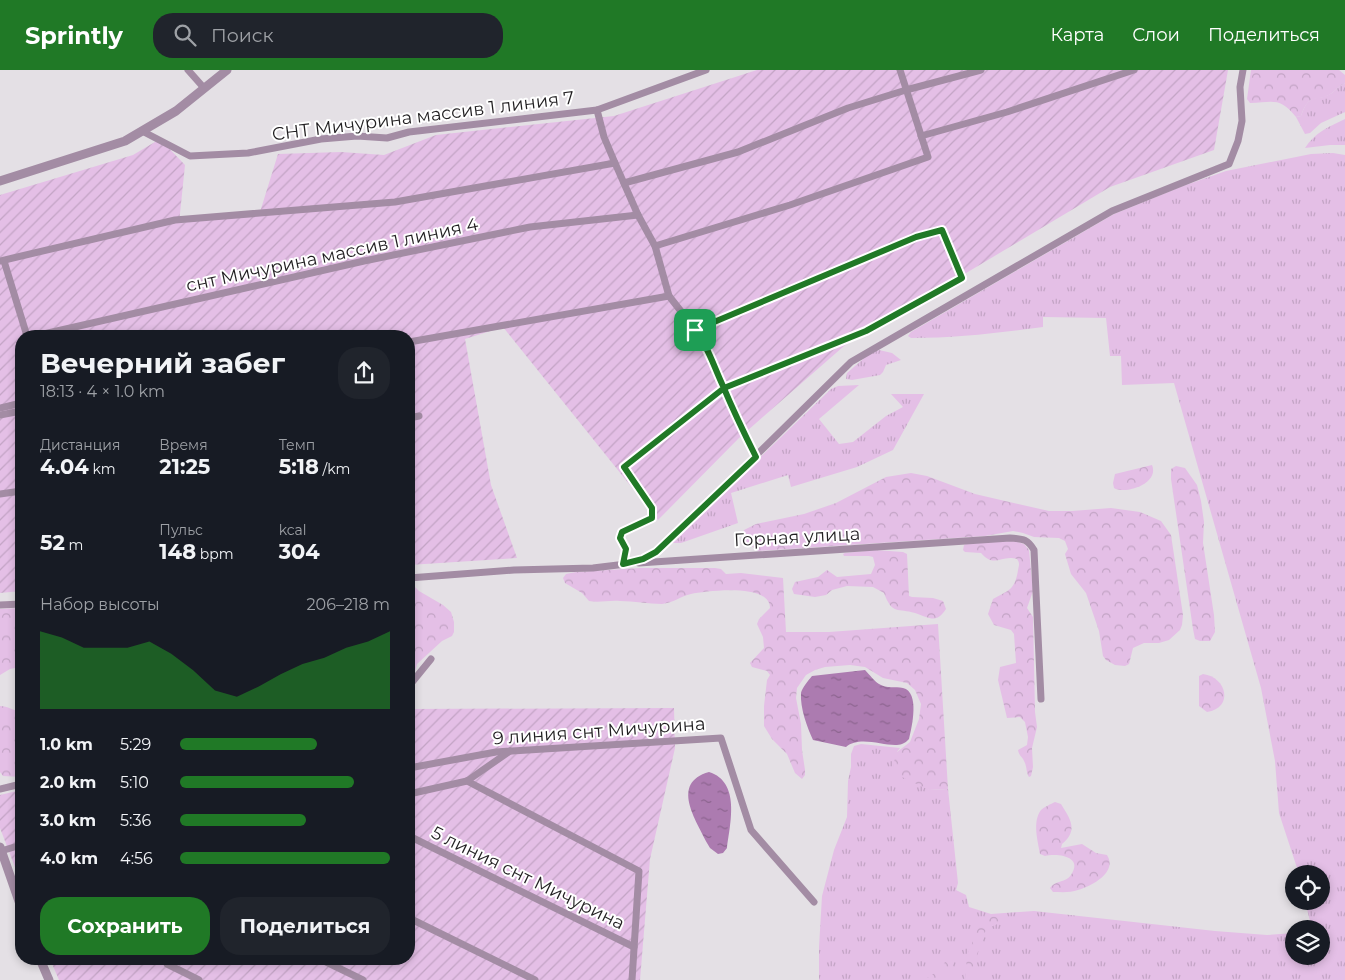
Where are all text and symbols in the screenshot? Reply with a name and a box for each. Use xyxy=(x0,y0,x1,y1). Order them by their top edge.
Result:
search box xyxy=(153,13,503,58)
text: Sprintly xyxy=(25,21,123,50)
icon: search xyxy=(171,21,199,49)
text: Поиск xyxy=(211,24,274,47)
text: Карта xyxy=(1050,24,1104,46)
text: Слои xyxy=(1132,24,1180,46)
text: Поделиться xyxy=(1208,24,1320,46)
street label: СНТ Мичурина массив 1 линия 7 xyxy=(271,87,575,145)
street label: снт Мичурина массив 1 линия 4 xyxy=(184,213,480,297)
pin xyxy=(674,309,716,351)
icon: arrive xyxy=(681,316,709,344)
text: Вечерний забег xyxy=(40,346,285,380)
button: share xyxy=(338,347,390,399)
text: 18:13 · 4 × 1.0 km xyxy=(40,382,165,401)
text: Дистанция xyxy=(40,436,120,454)
text: Время xyxy=(159,436,208,454)
text: Темп xyxy=(279,436,315,454)
text: 4.04 xyxy=(40,454,89,479)
text: 21:25 xyxy=(159,454,210,479)
text: 5:18 xyxy=(279,454,319,479)
text: km xyxy=(89,460,116,478)
text: /km xyxy=(319,460,350,478)
text: Пульс xyxy=(159,521,203,539)
text: kcal xyxy=(279,521,307,539)
street label: Горная улица xyxy=(733,523,861,551)
text: 52 xyxy=(40,530,65,555)
text: m xyxy=(65,536,83,554)
text: 148 xyxy=(159,539,196,564)
text: 304 xyxy=(279,539,320,564)
text: bpm xyxy=(196,545,234,563)
text: Набор высоты xyxy=(40,595,160,614)
text: 206–218 m xyxy=(306,595,390,614)
street label: 9 линия снт Мичурина xyxy=(492,713,706,749)
text: 1.0 km xyxy=(40,735,93,754)
text: 5:29 xyxy=(120,735,151,754)
text: 2.0 km xyxy=(40,773,96,792)
text: 5:10 xyxy=(120,773,149,792)
text: 3.0 km xyxy=(40,811,96,830)
text: 5:36 xyxy=(120,811,151,830)
street label: 5 линия снт Мичурина xyxy=(428,822,628,934)
text: 4.0 km xyxy=(40,849,98,868)
text: 4:56 xyxy=(120,849,153,868)
map controls xyxy=(1285,865,1330,965)
button: locate xyxy=(1285,865,1330,910)
button: Сохранить xyxy=(40,897,210,955)
button: Поделиться xyxy=(220,897,390,955)
button: layers xyxy=(1285,920,1330,965)

